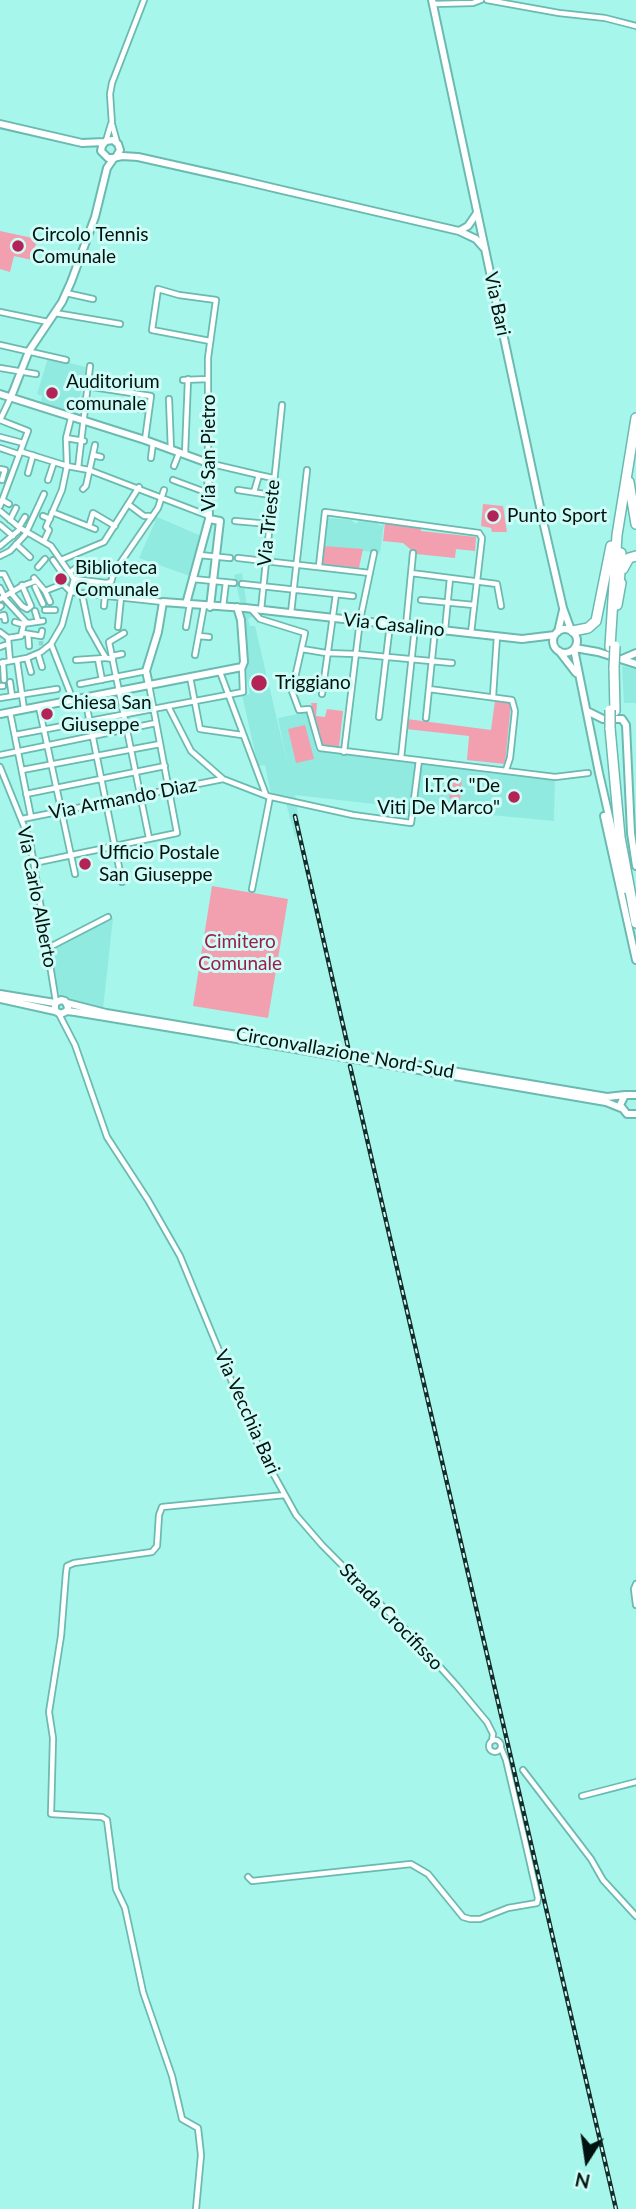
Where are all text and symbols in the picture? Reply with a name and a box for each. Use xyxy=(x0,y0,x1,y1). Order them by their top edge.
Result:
place label: Circolo Tennis Comunale xyxy=(32,224,148,268)
marker: Circolo Tennis Comunale xyxy=(10,238,26,254)
street label: Via Bari xyxy=(479,270,515,338)
place label: Auditorium comunale xyxy=(66,371,160,415)
marker: Auditorium comunale xyxy=(44,385,60,401)
street label: Via San Pietro xyxy=(198,395,220,511)
street label: Via Trieste xyxy=(253,478,285,568)
place label: Punto Sport xyxy=(507,505,607,527)
marker: Punto Sport xyxy=(485,508,501,524)
place label: Biblioteca Comunale xyxy=(75,557,159,601)
marker: Biblioteca Comunale xyxy=(53,571,69,587)
street label: Via Casalino xyxy=(342,608,446,642)
place label: Triggiano xyxy=(275,672,351,694)
marker: Triggiano xyxy=(249,673,269,693)
place label: Chiesa San Giuseppe xyxy=(61,692,152,736)
marker: Chiesa San Giuseppe xyxy=(39,706,55,722)
street label: Via Armando Diaz xyxy=(47,773,199,825)
place label: I.T.C. "De Viti De Marco" xyxy=(377,775,500,819)
marker: I.T.C. "De Viti De Marco" xyxy=(506,789,522,805)
street label: Via Carlo Alberto xyxy=(12,824,62,970)
place label: Ufficio Postale San Giuseppe xyxy=(99,842,220,886)
marker: Ufficio Postale San Giuseppe xyxy=(77,856,93,872)
park label: Cimitero Comunale xyxy=(198,931,282,975)
street label: Circonvallazione Nord-Sud xyxy=(234,1023,456,1083)
street label: Via Vecchia Bari xyxy=(209,1346,285,1478)
street label: Strada Crocifisso xyxy=(334,1559,448,1675)
north arrow xyxy=(552,2125,622,2195)
text: N xyxy=(573,2168,592,2194)

